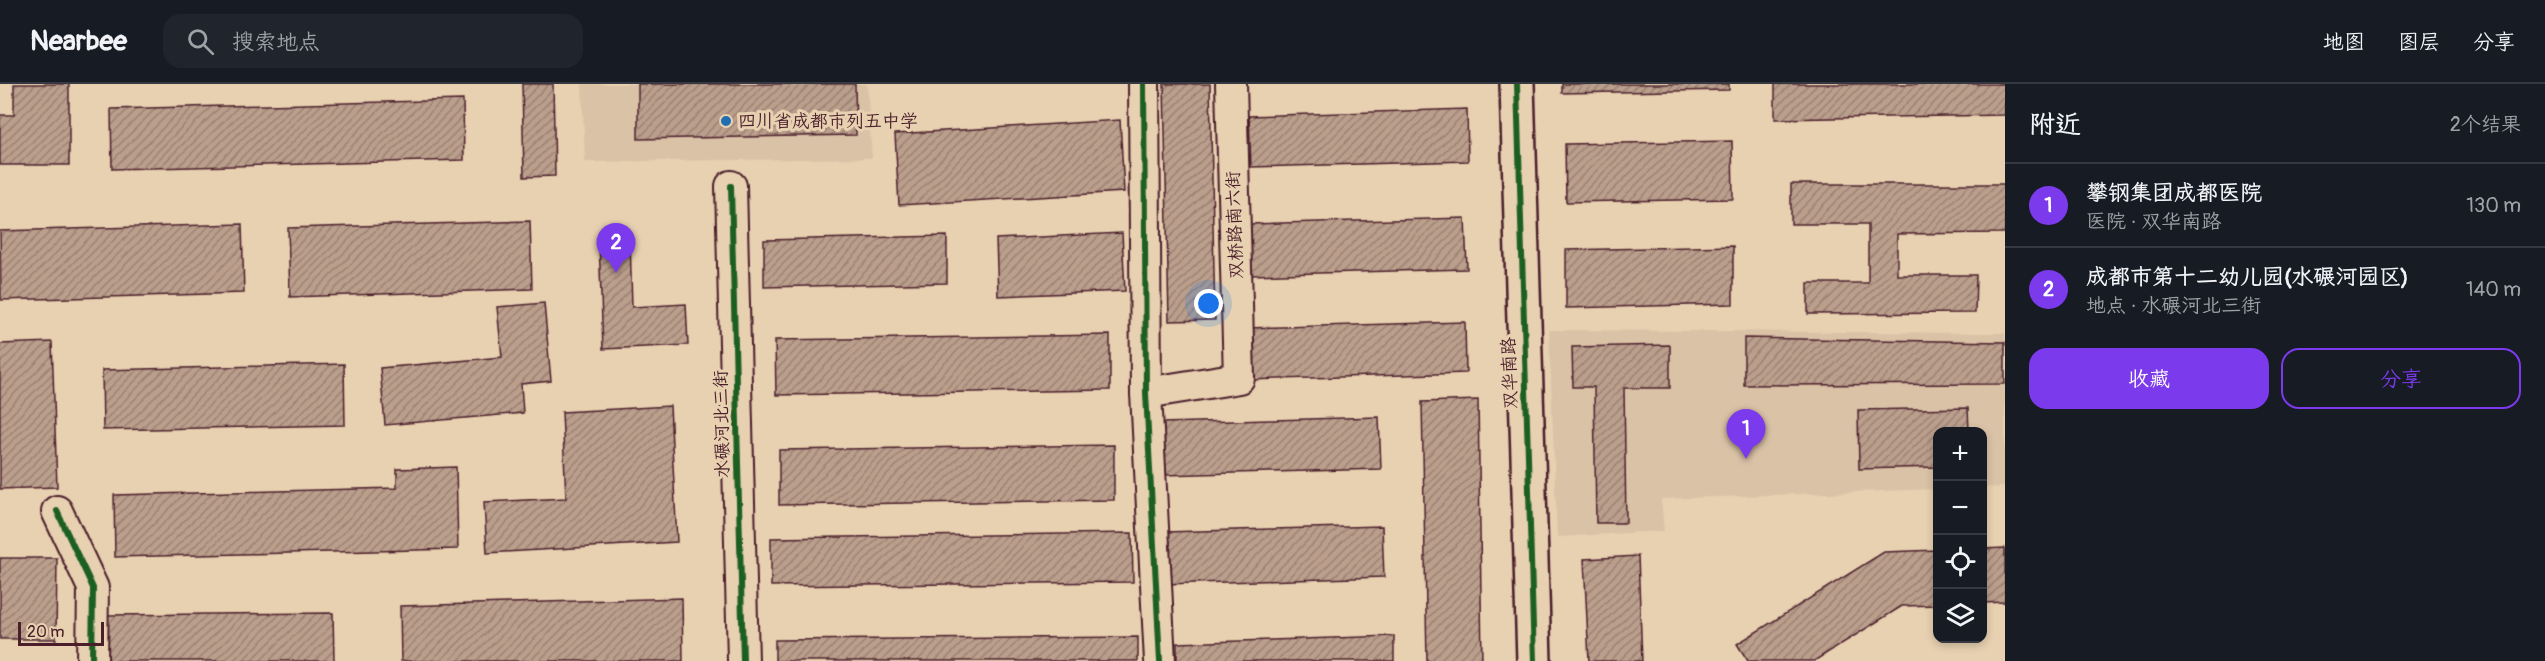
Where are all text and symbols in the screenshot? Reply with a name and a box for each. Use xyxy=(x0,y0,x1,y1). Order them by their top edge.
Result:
search box xyxy=(163,14,583,68)
text: Nearbee xyxy=(30,24,127,59)
icon: search xyxy=(184,25,217,58)
text: 搜索地点 xyxy=(232,28,320,56)
text: 地图 xyxy=(2323,29,2365,56)
text: 图层 xyxy=(2398,29,2440,56)
text: 分享 xyxy=(2473,29,2515,56)
text: 附近 xyxy=(2029,109,2081,141)
place label: 四川省成都市列五中学 xyxy=(738,110,918,133)
text: 2个结果 xyxy=(2450,112,2521,137)
marker: 四川省成都市列五中学 xyxy=(719,114,733,128)
street label: 双桥路南六街 xyxy=(1222,171,1248,279)
text: 攀钢集团成都医院 xyxy=(2086,179,2262,207)
text: 1 xyxy=(2045,193,2052,218)
text: 130 m xyxy=(2466,193,2521,218)
text: 医院 · 双华南路 xyxy=(2086,209,2221,234)
pin: 2 xyxy=(596,224,636,273)
text: 成都市第十二幼儿园(水碾河园区) xyxy=(2086,263,2409,291)
text: 2 xyxy=(2043,277,2054,302)
text: 140 m xyxy=(2466,277,2521,302)
your location xyxy=(1194,289,1223,318)
text: 地点 · 水碾河北三街 xyxy=(2086,293,2261,318)
street label: 双华南路 xyxy=(1497,337,1523,409)
button: 收藏 xyxy=(2029,348,2269,409)
button: 分享 xyxy=(2281,348,2521,409)
street label: 水碾河北三街 xyxy=(710,370,734,478)
pin: 1 xyxy=(1726,410,1766,459)
map controls xyxy=(1933,427,1987,643)
button: + xyxy=(1933,427,1987,481)
button: − xyxy=(1933,481,1987,535)
button: locate xyxy=(1933,535,1987,589)
button: layers xyxy=(1933,589,1987,643)
scale bar xyxy=(18,619,104,646)
text: 20 m xyxy=(27,622,65,642)

